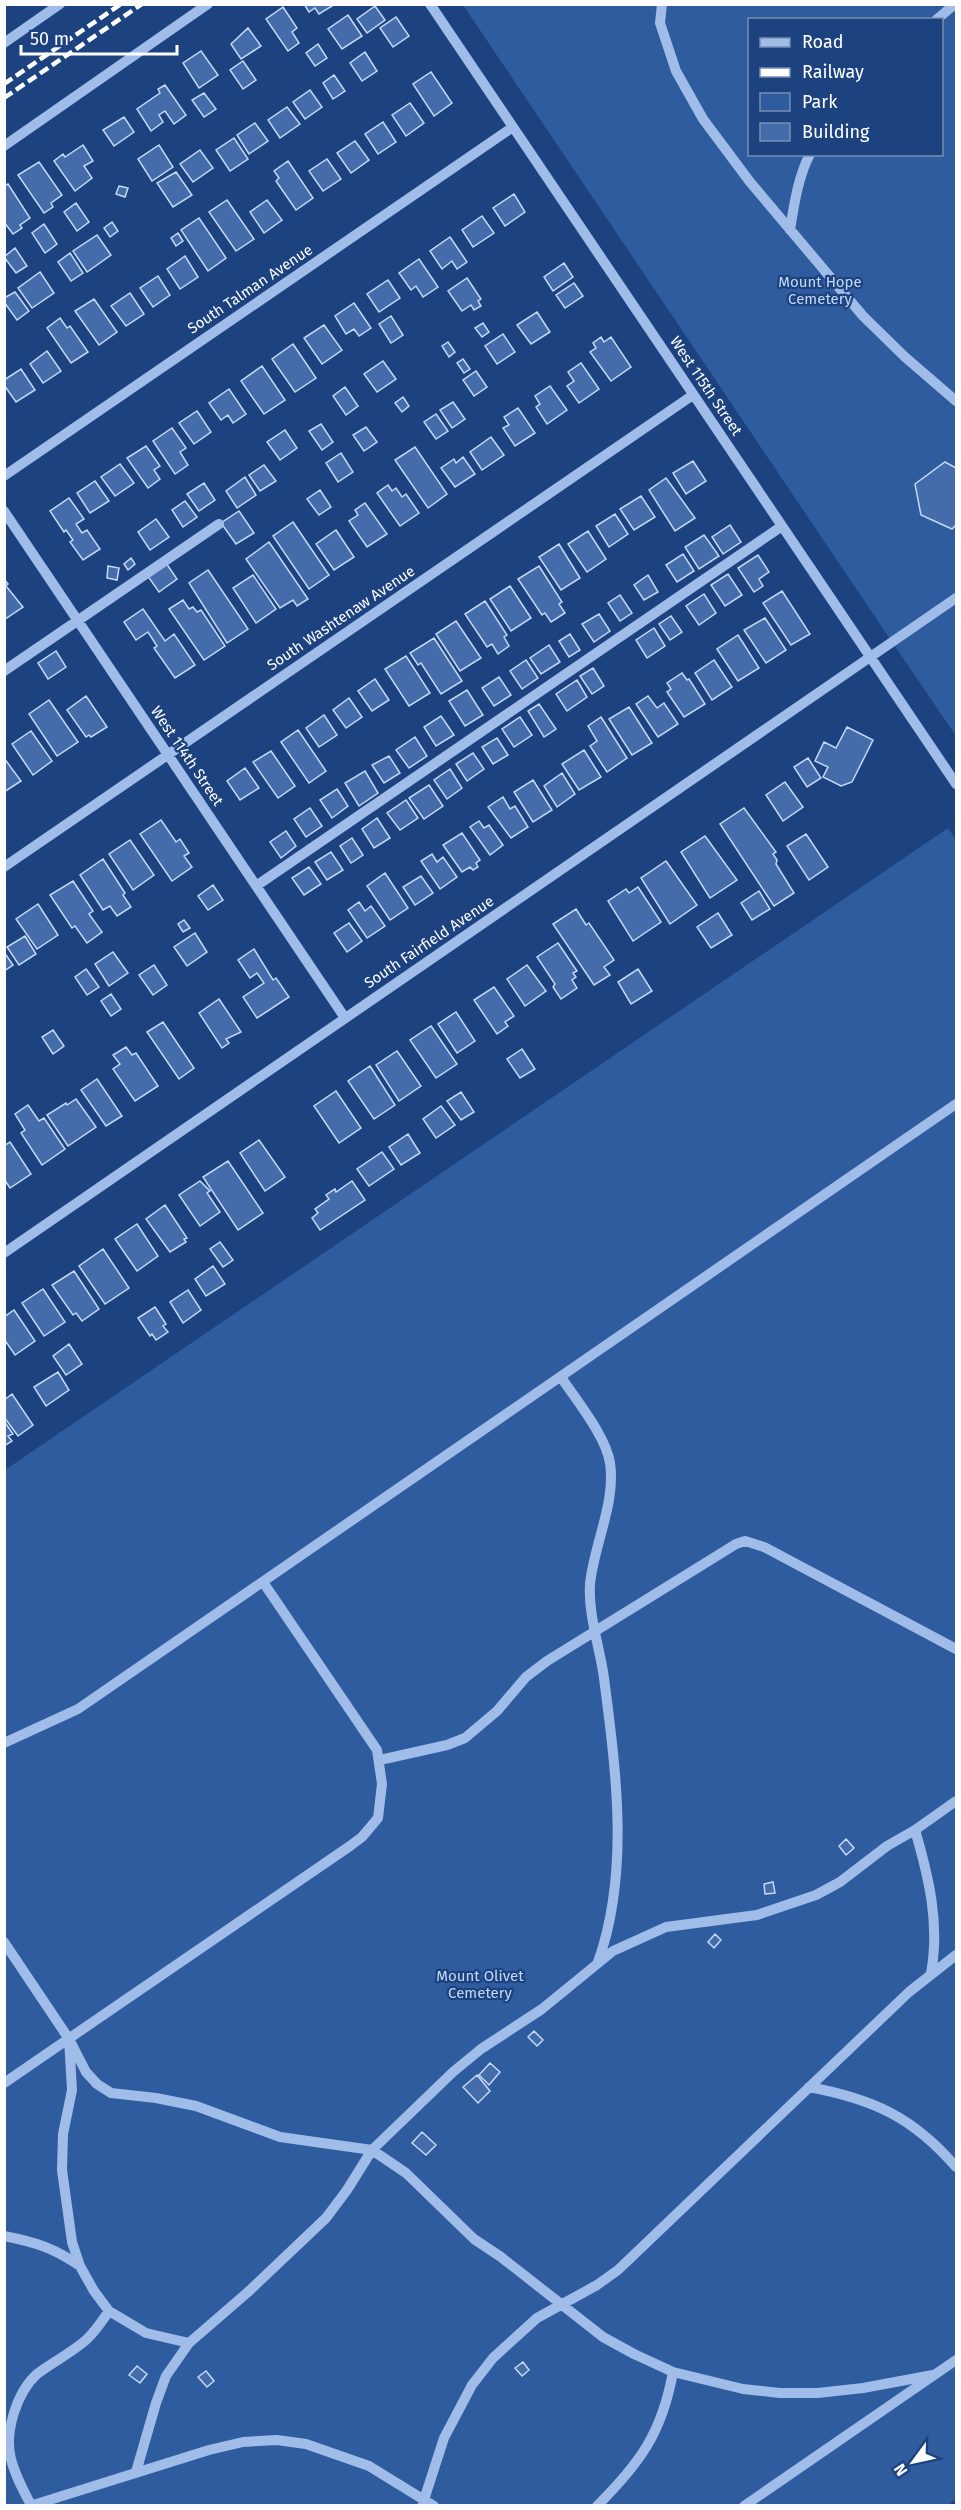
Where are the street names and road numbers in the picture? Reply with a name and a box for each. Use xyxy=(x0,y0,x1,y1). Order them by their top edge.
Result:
street label: South Talman Avenue xyxy=(184,240,316,338)
street label: West 115th Street xyxy=(666,333,746,440)
street label: South Washtenaw Avenue xyxy=(264,562,418,674)
street label: West 114th Street xyxy=(147,703,227,810)
street label: South Fairfield Avenue xyxy=(361,892,497,992)

